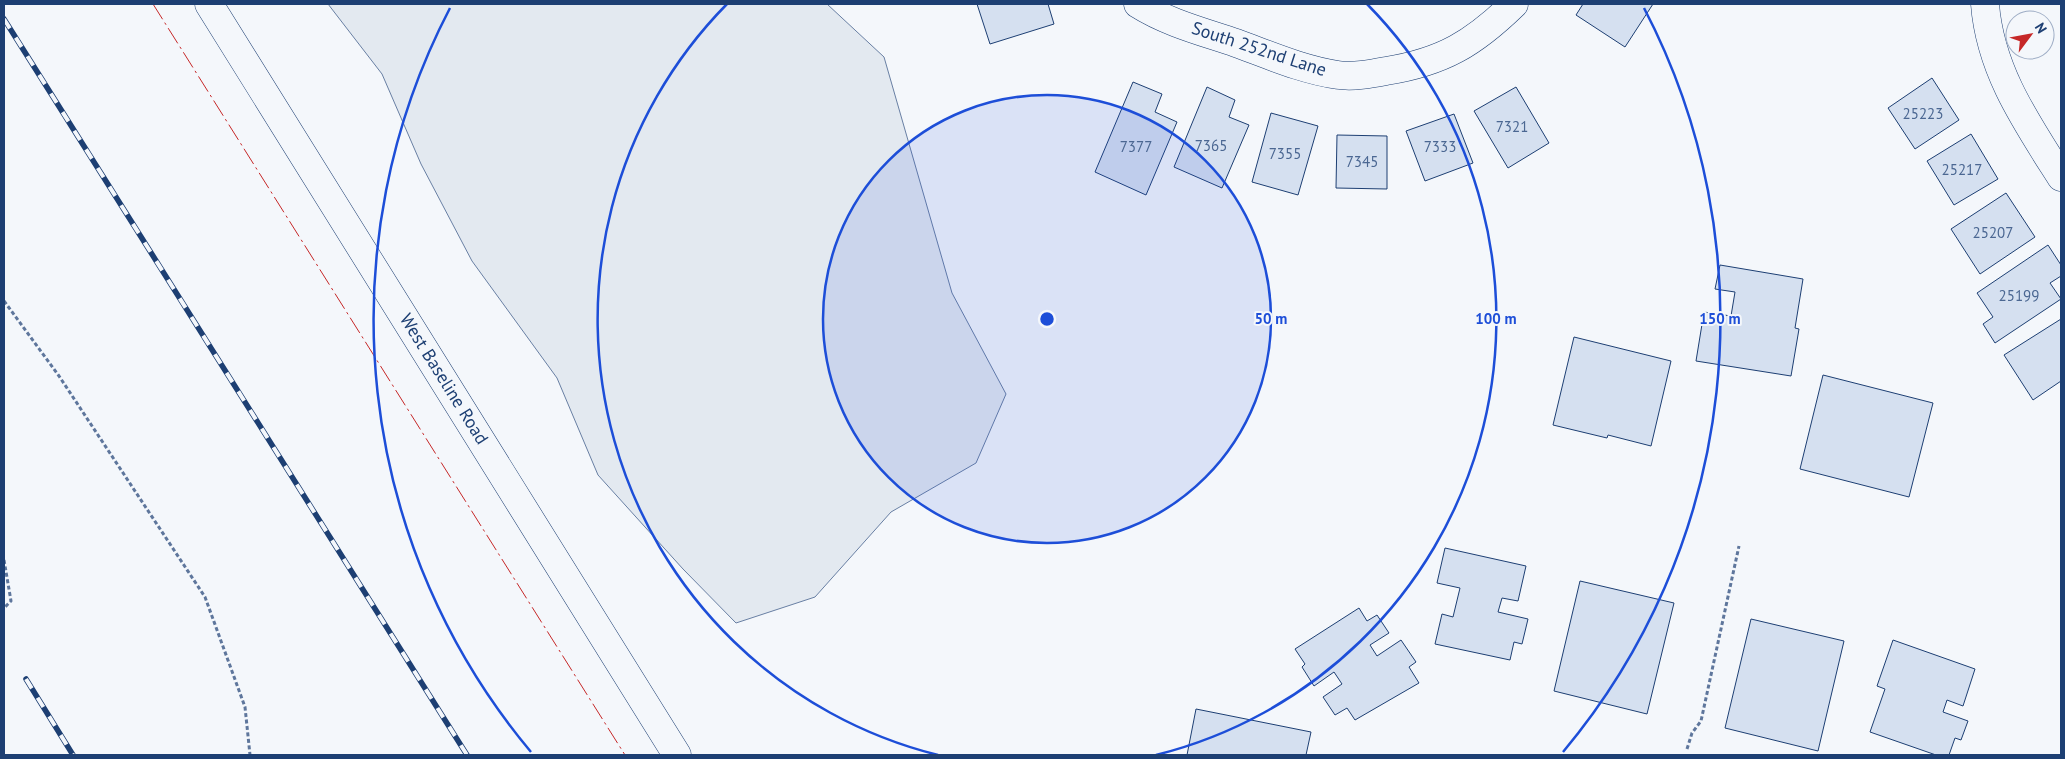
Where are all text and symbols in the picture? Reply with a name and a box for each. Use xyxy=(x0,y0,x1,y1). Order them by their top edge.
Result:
north arrow xyxy=(2005,10,2055,60)
street label: South 252nd Lane xyxy=(1189,16,1329,81)
text: N xyxy=(2031,19,2051,37)
house number: 25223 xyxy=(1903,104,1943,123)
house number: 7321 xyxy=(1496,117,1528,136)
house number: 7365 xyxy=(1195,136,1227,155)
house number: 7377 xyxy=(1120,137,1152,156)
house number: 7333 xyxy=(1424,137,1456,156)
house number: 7355 xyxy=(1269,144,1301,163)
house number: 7345 xyxy=(1346,152,1378,171)
house number: 25217 xyxy=(1942,160,1982,179)
house number: 25207 xyxy=(1973,223,2013,242)
house number: 25199 xyxy=(1999,286,2039,305)
street label: West Baseline Road xyxy=(395,309,494,448)
text: 50 m xyxy=(1255,309,1287,328)
text: 100 m xyxy=(1475,309,1517,328)
text: 150 m xyxy=(1699,309,1741,328)
centre of rings xyxy=(1038,310,1056,328)

